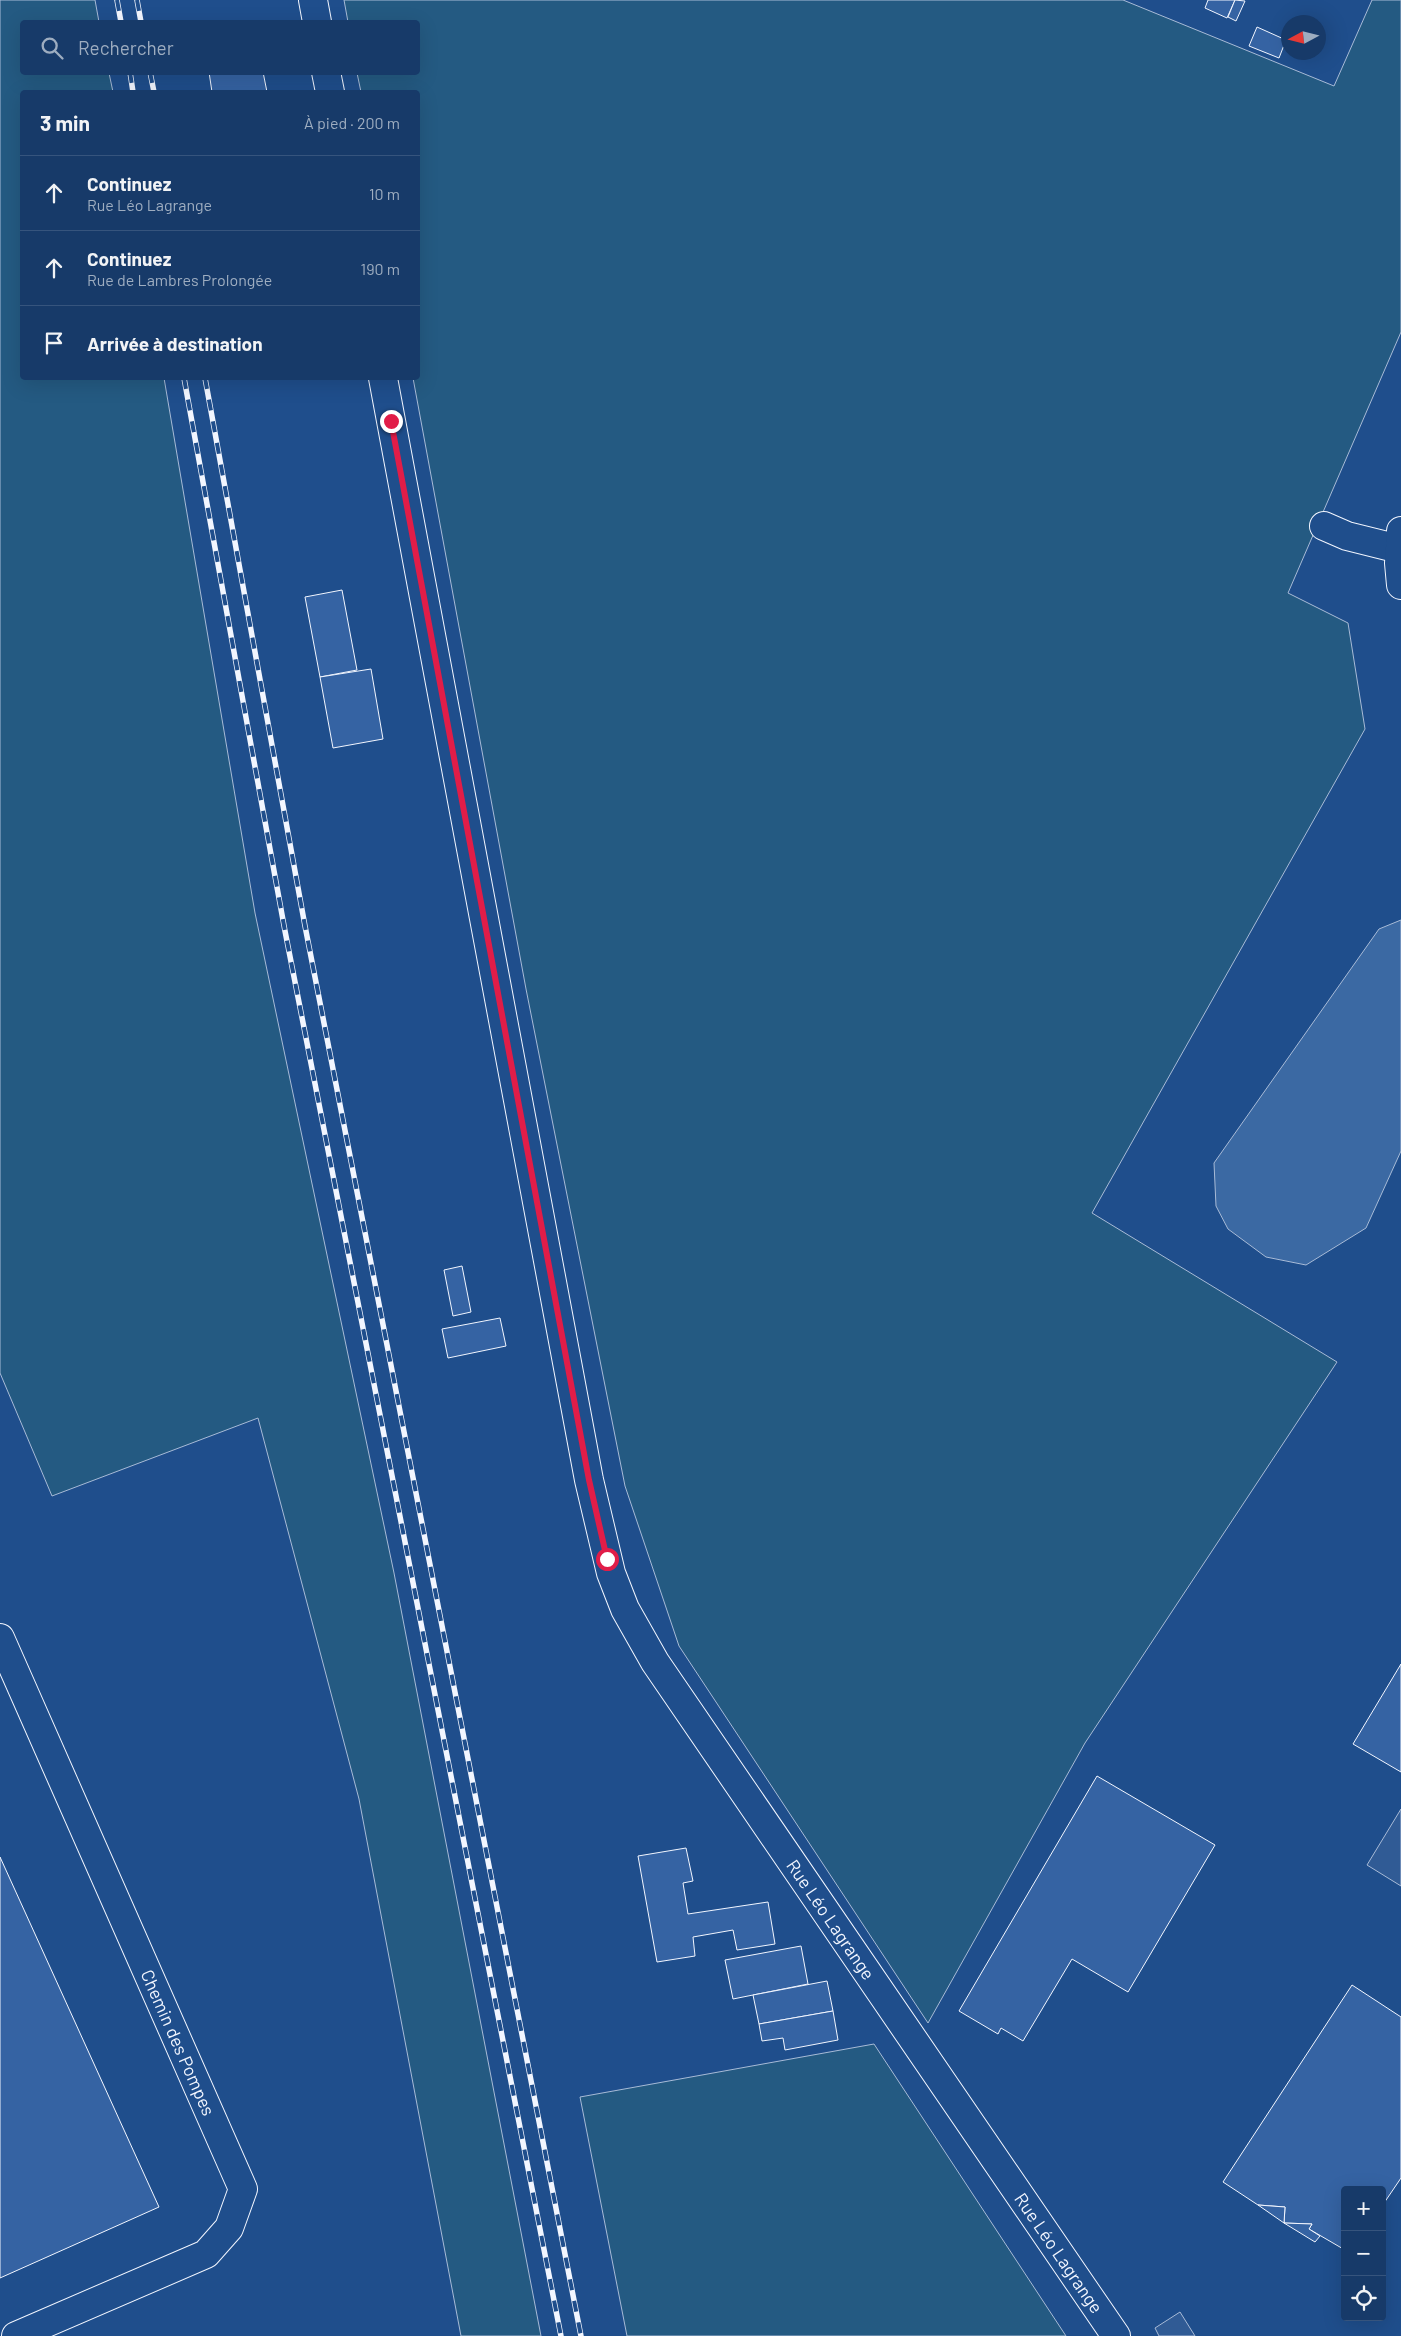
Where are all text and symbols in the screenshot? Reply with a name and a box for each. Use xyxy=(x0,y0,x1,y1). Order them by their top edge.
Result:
north arrow xyxy=(1281,15,1326,60)
search box xyxy=(20,20,420,75)
icon: search xyxy=(38,34,66,62)
text: Rechercher xyxy=(78,36,174,59)
text: 3 min xyxy=(40,110,90,135)
text: À pied · 200 m xyxy=(304,113,400,132)
text: Continuez xyxy=(87,172,171,195)
icon: ahead xyxy=(40,179,68,207)
text: 10 m xyxy=(369,184,400,203)
text: Rue Léo Lagrange xyxy=(87,195,212,214)
text: Continuez xyxy=(87,247,171,270)
icon: ahead xyxy=(40,254,68,282)
text: 190 m xyxy=(361,259,400,278)
text: Rue de Lambres Prolongée xyxy=(87,270,272,289)
icon: arrive xyxy=(40,329,68,357)
text: Arrivée à destination xyxy=(87,332,263,355)
route end xyxy=(380,410,403,433)
route start xyxy=(596,1548,619,1571)
street label: Rue Léo Lagrange xyxy=(782,1855,880,1984)
street label: Chemin des Pompes xyxy=(137,1966,220,2119)
map controls xyxy=(1341,2186,1386,2321)
button: + xyxy=(1341,2186,1386,2231)
street label: Rue Léo Lagrange xyxy=(1010,2188,1108,2317)
button: − xyxy=(1341,2231,1386,2276)
button: locate xyxy=(1341,2276,1386,2321)

